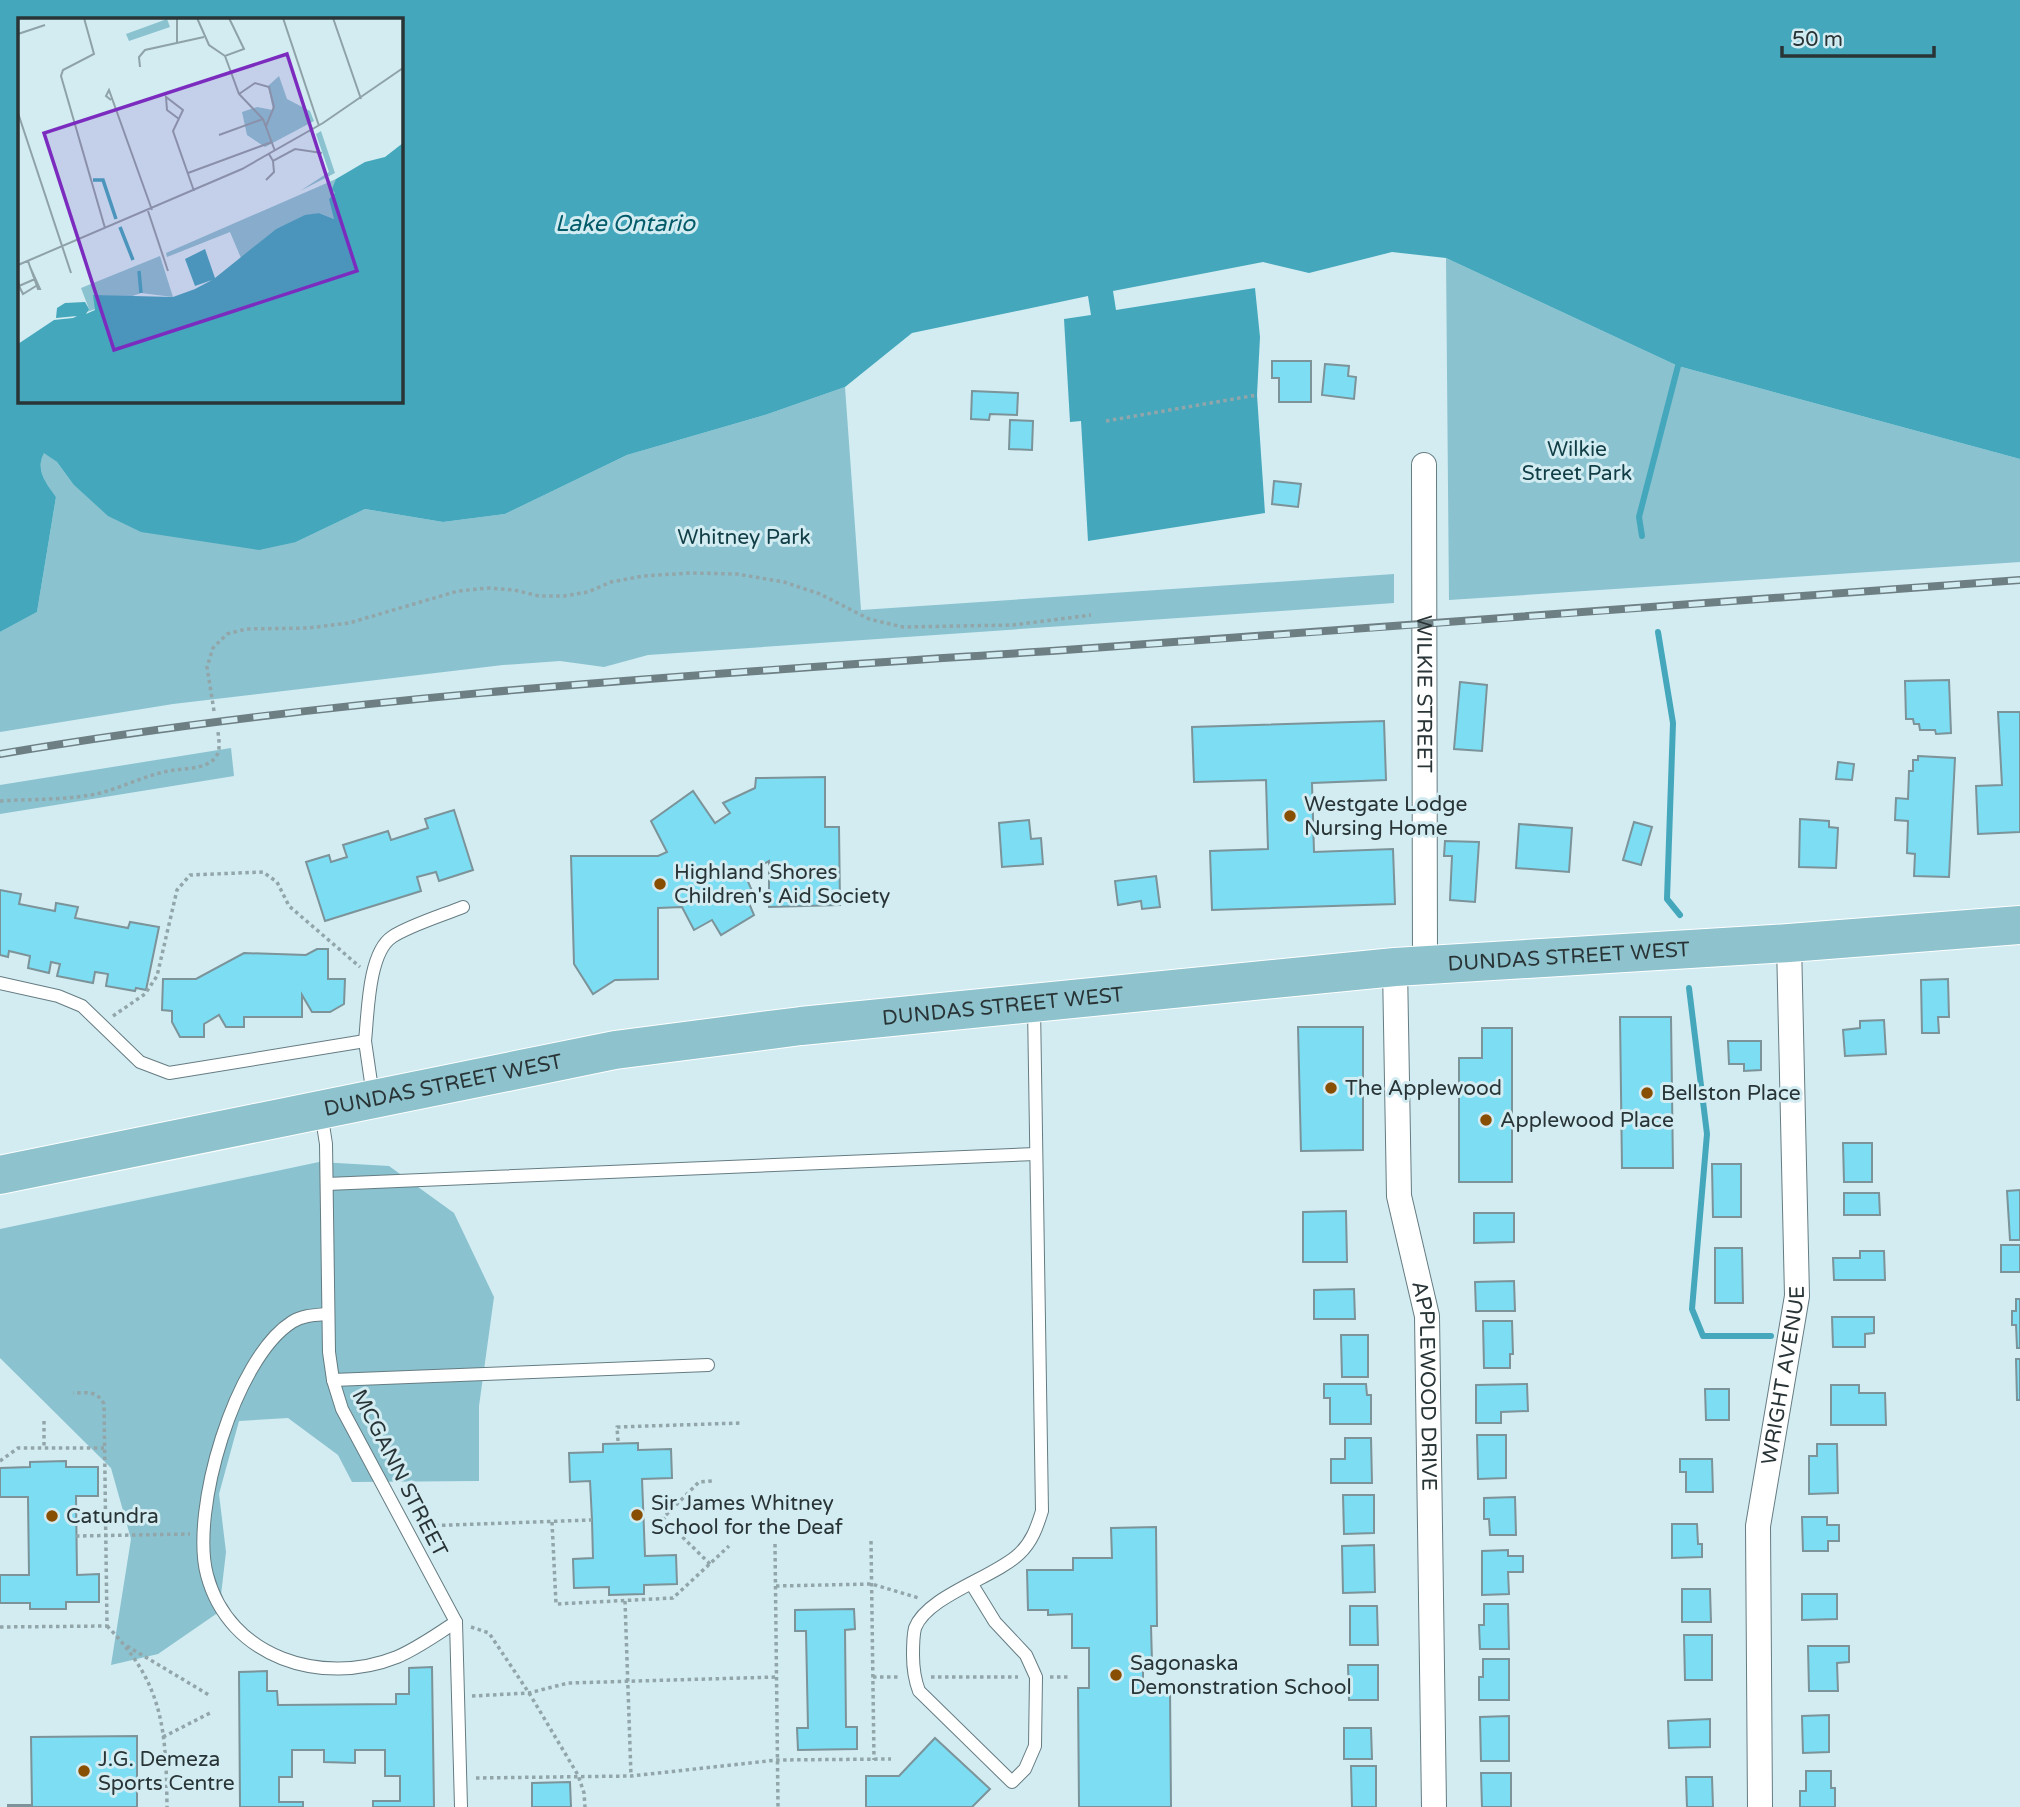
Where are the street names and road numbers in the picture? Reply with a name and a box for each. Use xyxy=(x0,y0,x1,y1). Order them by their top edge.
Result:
street label: WILKIE STREET xyxy=(1411,615,1437,773)
street label: DUNDAS STREET WEST xyxy=(1447,937,1691,977)
street label: DUNDAS STREET WEST xyxy=(881,982,1125,1031)
street label: DUNDAS STREET WEST xyxy=(322,1049,565,1122)
street label: APPLEWOOD DRIVE xyxy=(1406,1279,1441,1491)
street label: WRIGHT AVENUE xyxy=(1757,1285,1810,1467)
street label: MCGANN STREET xyxy=(346,1385,453,1561)

